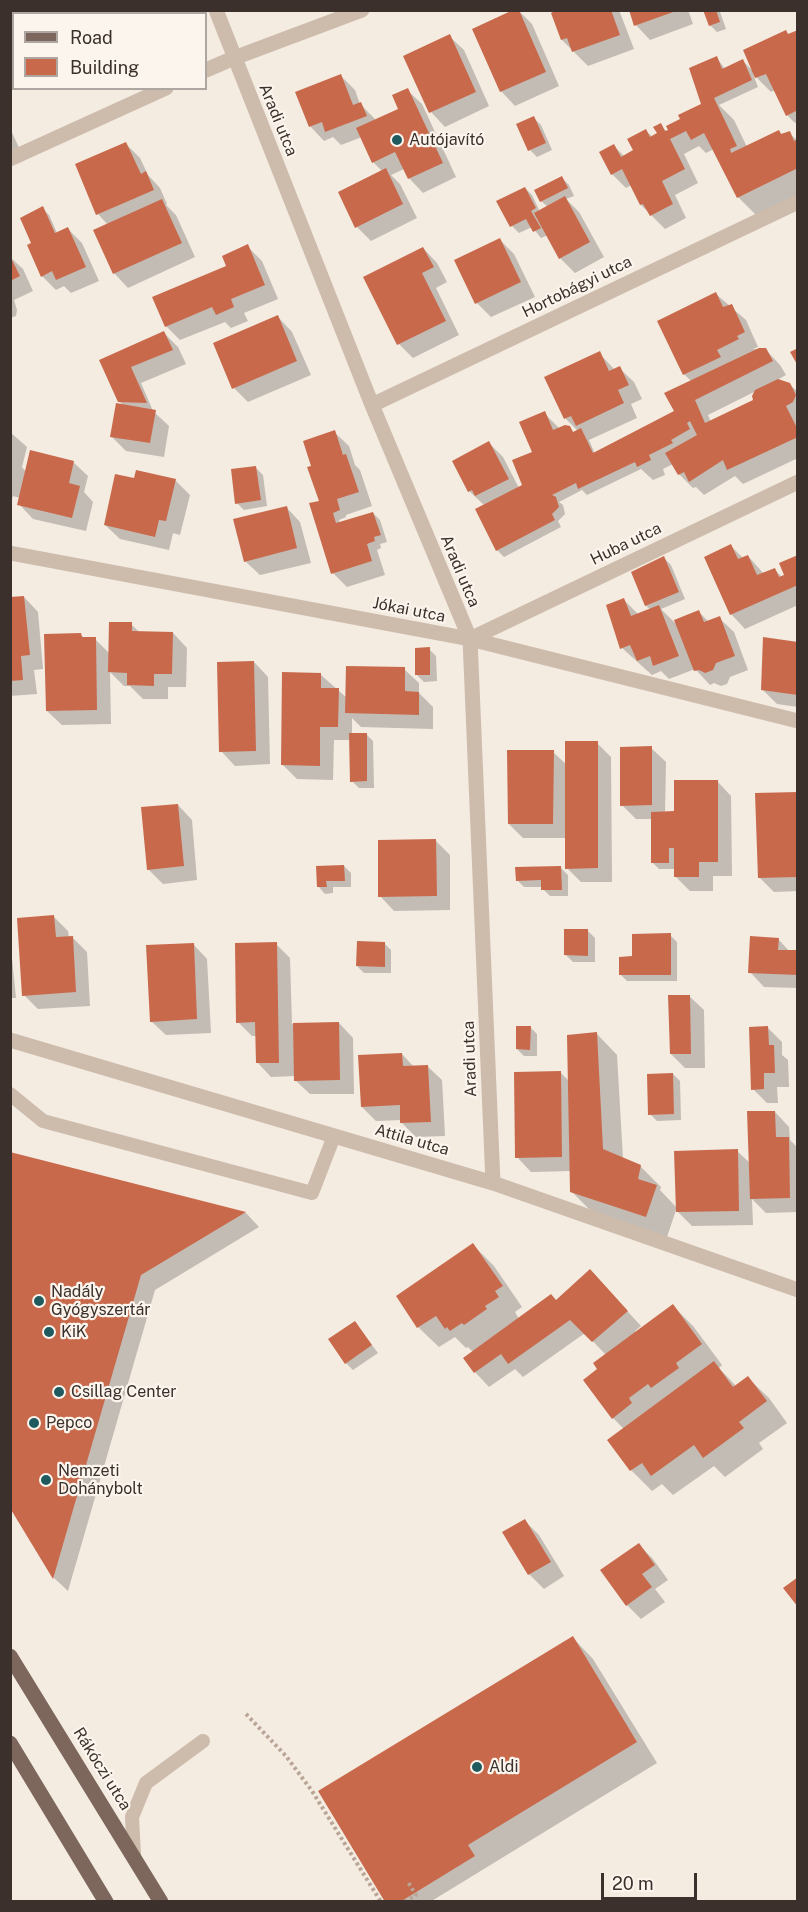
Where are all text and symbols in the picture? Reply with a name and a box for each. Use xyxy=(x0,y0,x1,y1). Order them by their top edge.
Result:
legend xyxy=(12,12,207,90)
text: Road xyxy=(70,27,113,48)
text: Building xyxy=(70,57,139,78)
street label: Aradi utca xyxy=(255,81,301,159)
place label: Autójavító xyxy=(409,130,484,150)
marker: Autójavító xyxy=(390,133,404,147)
street label: Hortobágyi utca xyxy=(519,252,635,322)
street label: Huba utca xyxy=(587,519,665,569)
street label: Aradi utca xyxy=(436,532,484,610)
street label: Jókai utca xyxy=(371,594,447,626)
street label: Aradi utca xyxy=(459,1020,481,1098)
street label: Attila utca xyxy=(373,1120,451,1160)
place label: Nadály Gyógyszertár xyxy=(51,1282,151,1320)
marker: Nadály Gyógyszertár xyxy=(32,1294,46,1308)
place label: KiK xyxy=(61,1322,87,1342)
marker: KiK xyxy=(42,1325,56,1339)
place label: Csillag Center xyxy=(71,1382,177,1402)
marker: Csillag Center xyxy=(52,1385,66,1399)
place label: Pepco xyxy=(46,1413,92,1433)
marker: Pepco xyxy=(27,1416,41,1430)
place label: Nemzeti Dohánybolt xyxy=(58,1461,143,1499)
marker: Nemzeti Dohánybolt xyxy=(39,1473,53,1487)
street label: Rákóczi utca xyxy=(69,1724,135,1814)
place label: Aldi xyxy=(489,1757,518,1777)
marker: Aldi xyxy=(470,1760,484,1774)
scale bar xyxy=(604,1861,700,1899)
text: 20 m xyxy=(612,1873,654,1894)

